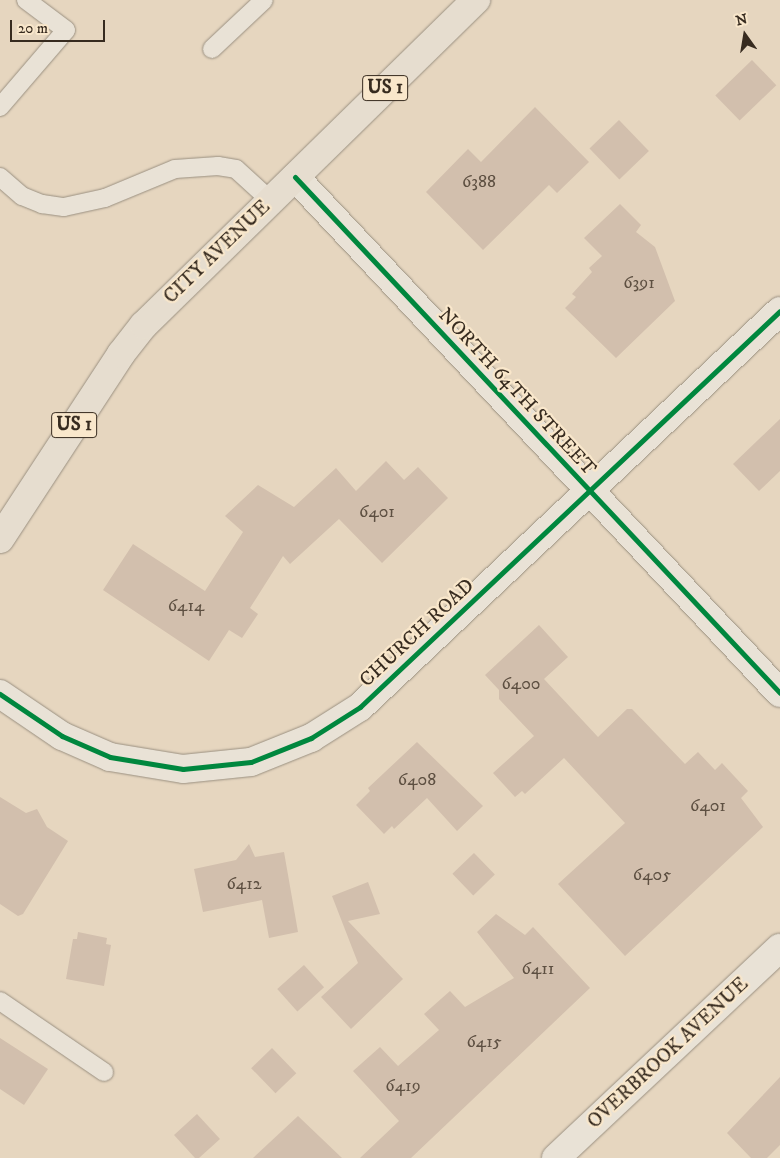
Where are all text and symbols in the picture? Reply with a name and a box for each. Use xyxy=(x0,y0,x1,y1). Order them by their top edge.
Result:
scale bar xyxy=(12,10,108,42)
north arrow xyxy=(720,10,770,60)
text: N xyxy=(734,10,749,30)
text: 20 m xyxy=(18,19,48,38)
road number: US 1 xyxy=(361,72,409,105)
house number: 6388 xyxy=(462,171,496,193)
street label: CITY AVENUE xyxy=(159,195,275,309)
house number: 6391 xyxy=(623,272,655,294)
street label: NORTH 64TH STREET xyxy=(433,303,601,481)
road number: US 1 xyxy=(50,408,98,442)
house number: 6401 xyxy=(359,501,395,523)
street label: CHURCH ROAD xyxy=(355,574,479,692)
house number: 6414 xyxy=(168,595,204,617)
house number: 6400 xyxy=(501,673,541,695)
house number: 6408 xyxy=(398,769,436,791)
house number: 6401 xyxy=(690,795,726,817)
house number: 6405 xyxy=(633,864,671,886)
house number: 6412 xyxy=(226,873,262,895)
house number: 6411 xyxy=(522,958,554,980)
street label: OVERBROOK AVENUE xyxy=(583,972,753,1134)
house number: 6415 xyxy=(466,1031,502,1053)
house number: 6419 xyxy=(385,1075,421,1097)

